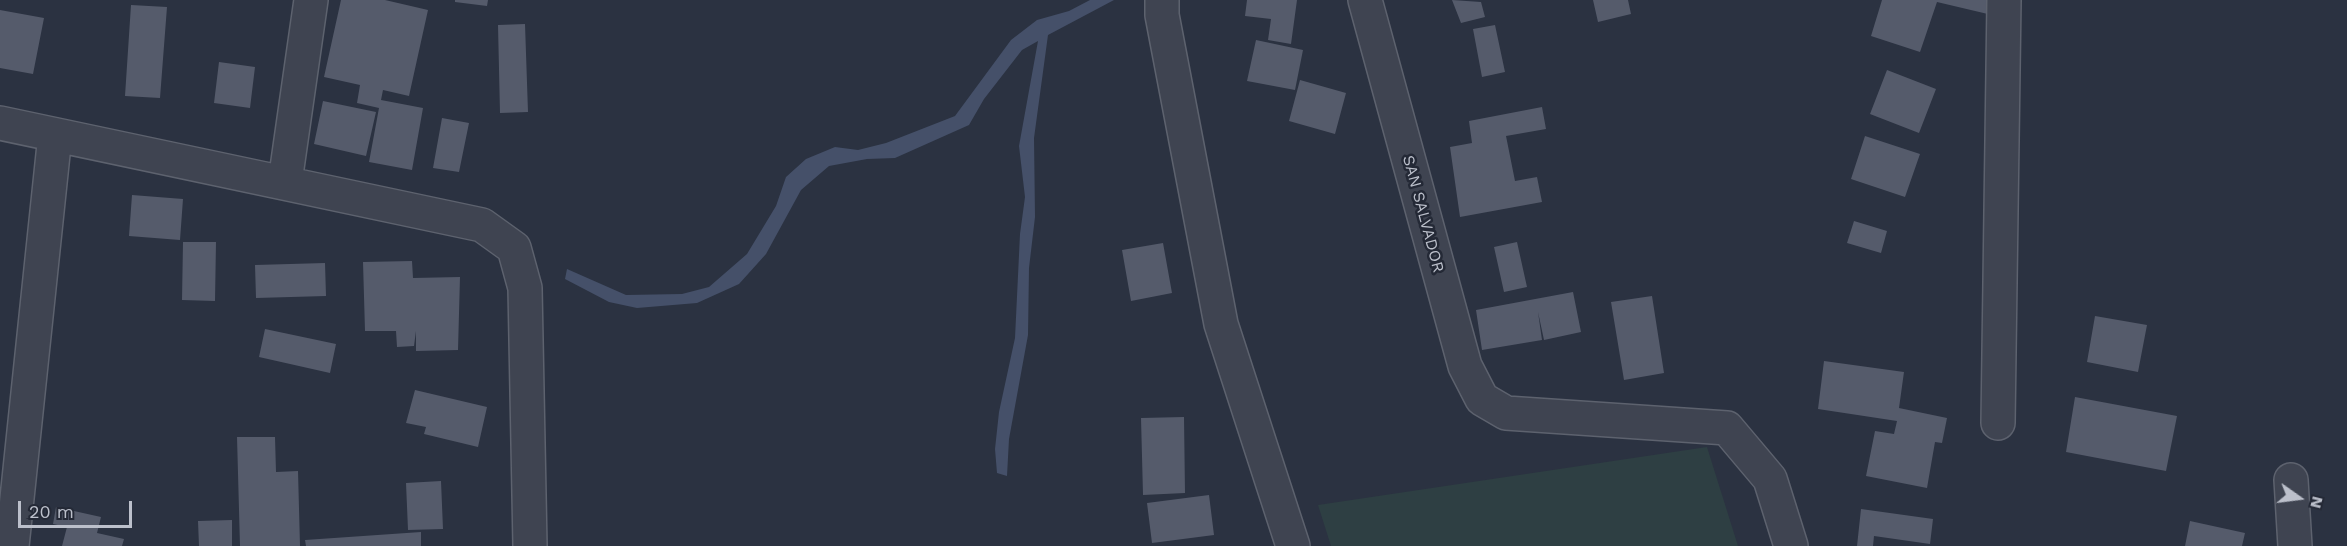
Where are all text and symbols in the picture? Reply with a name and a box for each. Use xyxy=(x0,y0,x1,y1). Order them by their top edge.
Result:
street label: SAN SALVADOR xyxy=(1398,153,1448,275)
north arrow xyxy=(2269,468,2329,528)
scale bar xyxy=(21,489,135,527)
text: N xyxy=(2306,494,2328,511)
text: 20 m xyxy=(29,501,74,522)

